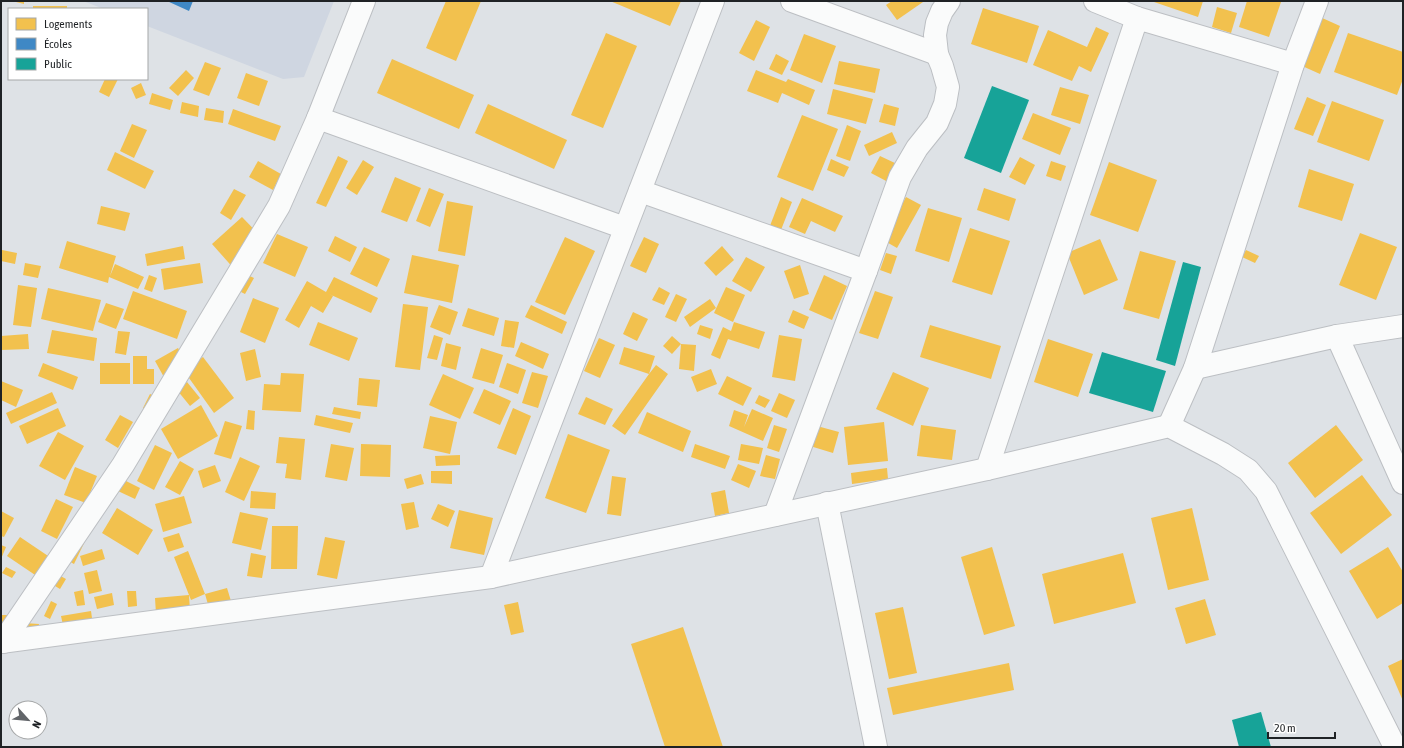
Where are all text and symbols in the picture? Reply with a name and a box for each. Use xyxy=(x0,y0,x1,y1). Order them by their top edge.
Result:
legend xyxy=(8,8,148,80)
text: Logements xyxy=(44,17,92,31)
text: Écoles xyxy=(44,37,72,51)
text: Public xyxy=(44,57,72,71)
north arrow xyxy=(8,700,48,740)
scale bar xyxy=(1268,714,1335,740)
text: N xyxy=(30,719,44,730)
text: 20 m xyxy=(1274,721,1296,735)

